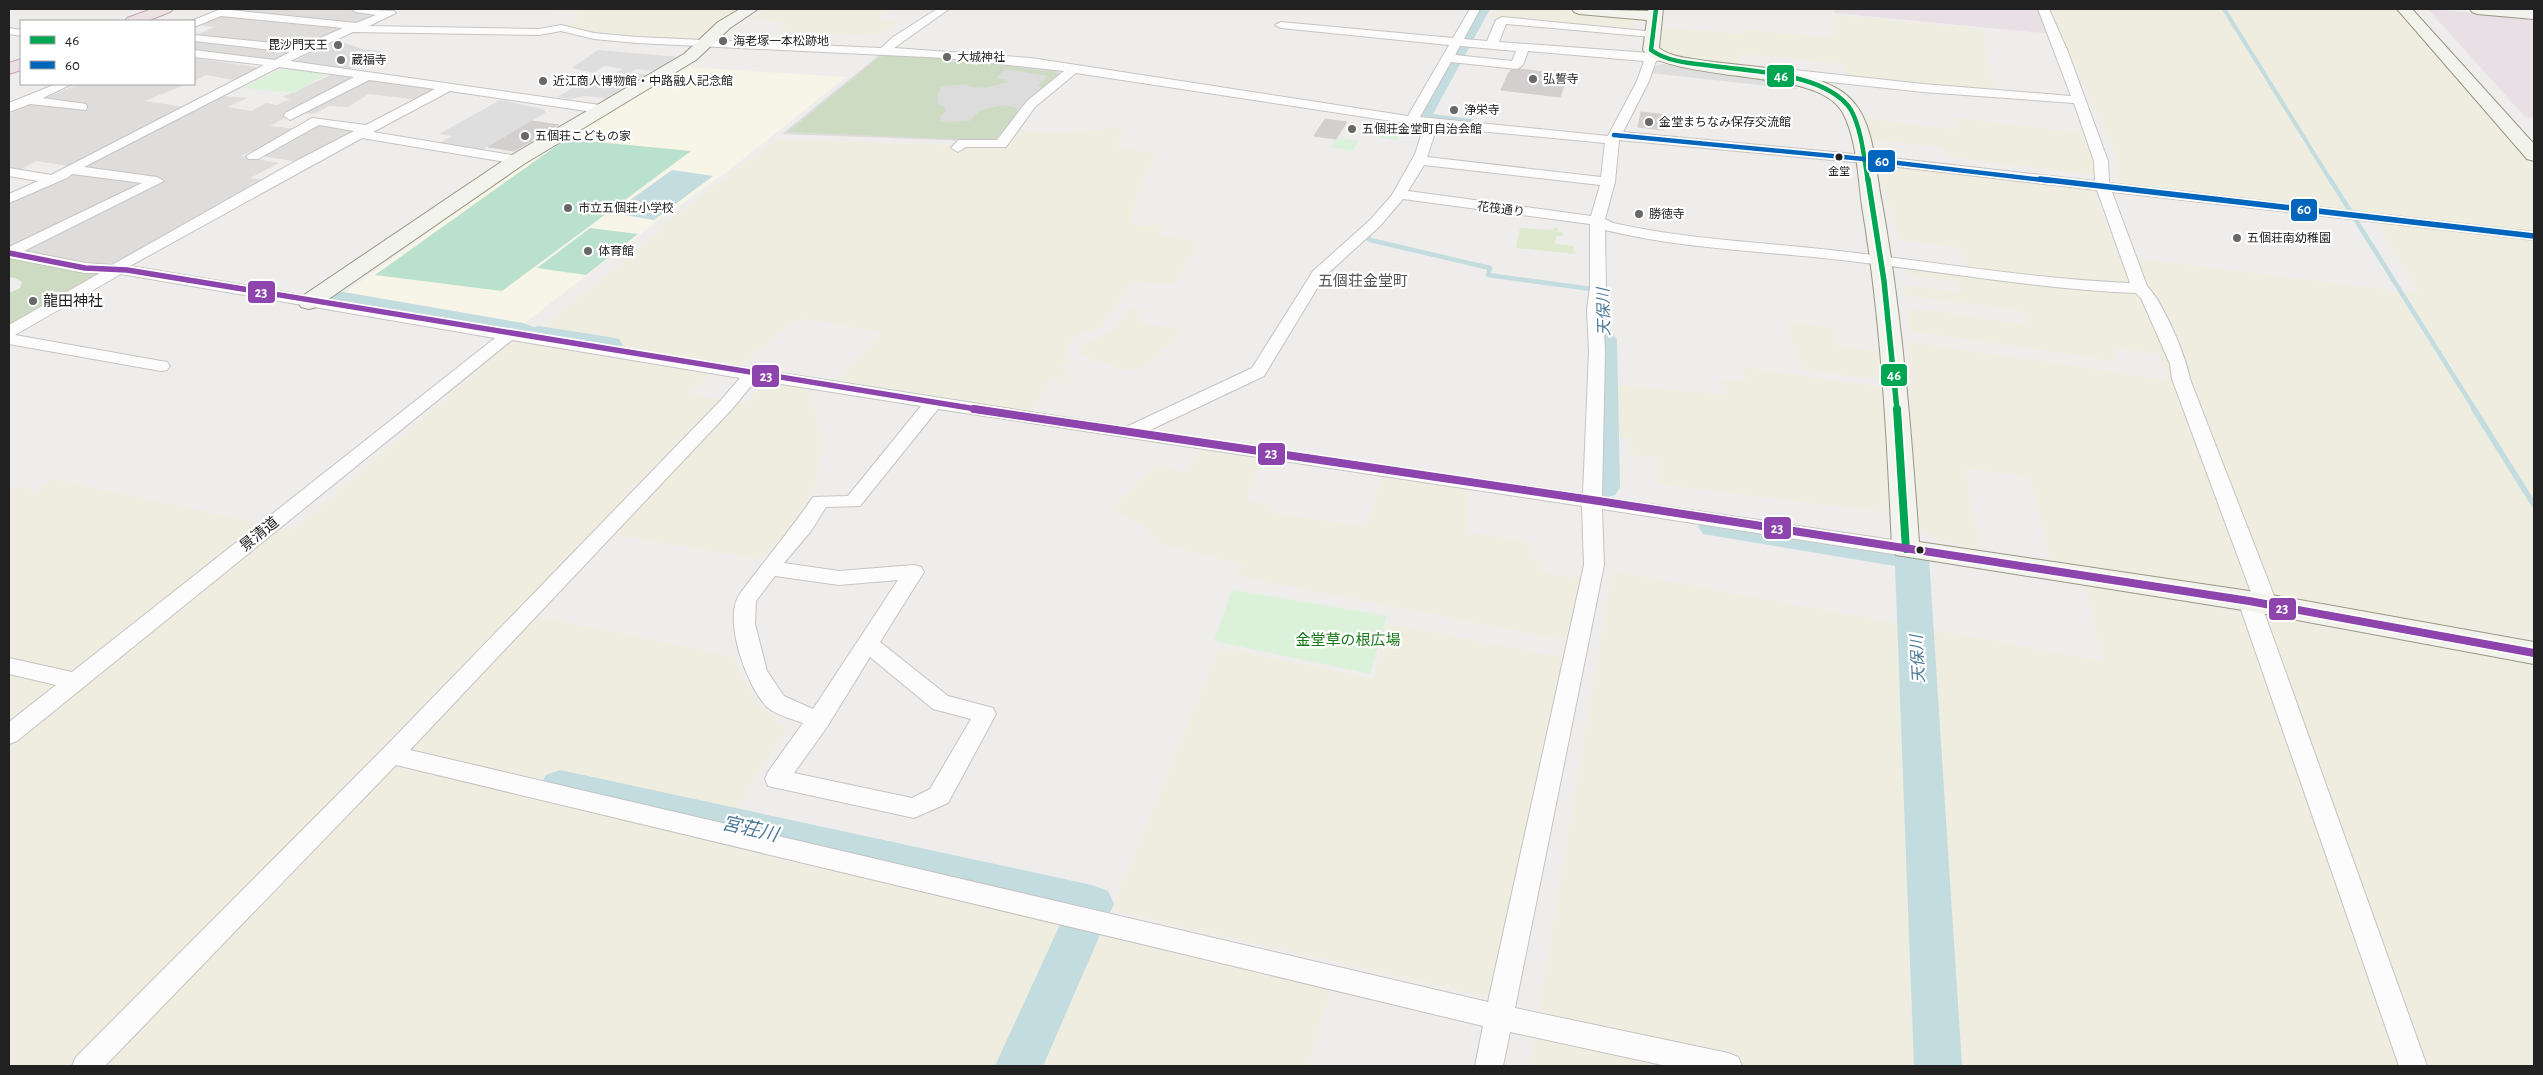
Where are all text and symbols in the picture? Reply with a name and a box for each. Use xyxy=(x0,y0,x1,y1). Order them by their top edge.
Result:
legend xyxy=(20,20,195,85)
text: 46 xyxy=(65,33,79,48)
place label: 海老塚一本松跡地 xyxy=(733,34,829,47)
marker: 海老塚一本松跡地 xyxy=(717,35,729,47)
place label: 毘沙門天王 xyxy=(268,39,328,51)
marker: 毘沙門天王 xyxy=(332,39,344,51)
marker: 大城神社 xyxy=(941,51,953,63)
place label: 大城神社 xyxy=(957,51,1005,63)
marker: 蔵福寺 xyxy=(335,54,347,66)
place label: 蔵福寺 xyxy=(351,54,387,66)
text: 60 xyxy=(65,58,80,73)
line badge: 46 xyxy=(1766,64,1795,88)
text: 46 xyxy=(1774,70,1788,84)
place label: 弘誓寺 xyxy=(1543,72,1579,85)
marker: 弘誓寺 xyxy=(1527,73,1539,85)
place label: 近江商人博物館・中路融人記念館 xyxy=(553,74,733,87)
marker: 近江商人博物館・中路融人記念館 xyxy=(537,75,549,87)
place label: 浄栄寺 xyxy=(1464,103,1500,116)
marker: 浄栄寺 xyxy=(1448,104,1460,116)
place label: 金堂まちなみ保存交流館 xyxy=(1659,115,1791,128)
marker: 金堂まちなみ保存交流館 xyxy=(1643,116,1655,128)
place label: 五個荘金堂町自治会館 xyxy=(1362,122,1482,135)
marker: 五個荘金堂町自治会館 xyxy=(1346,123,1358,135)
place label: 五個荘こどもの家 xyxy=(535,129,631,142)
marker: 五個荘こどもの家 xyxy=(519,130,531,142)
line badge: 60 xyxy=(1867,149,1896,173)
marker: 金堂 xyxy=(1834,152,1844,162)
text: 60 xyxy=(1875,155,1889,169)
place label: 金堂 xyxy=(1828,166,1850,177)
line badge: 60 xyxy=(2290,198,2318,222)
street label: 花筏通り xyxy=(1476,199,1526,218)
place label: 市立五個荘小学校 xyxy=(578,201,674,214)
marker: 市立五個荘小学校 xyxy=(562,202,574,214)
text: 60 xyxy=(2297,203,2311,217)
place label: 勝徳寺 xyxy=(1649,207,1685,220)
marker: 勝徳寺 xyxy=(1633,208,1645,220)
place label: 五個荘南幼稚園 xyxy=(2247,231,2331,244)
marker: 五個荘南幼稚園 xyxy=(2231,232,2243,244)
place label: 体育館 xyxy=(598,244,634,257)
marker: 体育館 xyxy=(582,245,594,257)
district label: 五個荘金堂町 xyxy=(1318,273,1408,289)
line badge: 23 xyxy=(247,280,276,304)
text: 23 xyxy=(255,286,267,300)
water label: 天保川 xyxy=(1595,286,1612,336)
place label: 龍田神社 xyxy=(43,293,103,309)
marker: 龍田神社 xyxy=(27,295,39,307)
line badge: 46 xyxy=(1880,363,1908,387)
line badge: 23 xyxy=(751,364,780,388)
text: 46 xyxy=(1887,369,1901,383)
text: 23 xyxy=(760,370,772,384)
line badge: 23 xyxy=(1257,442,1286,466)
text: 23 xyxy=(1265,447,1277,461)
street label: 景清道 xyxy=(236,514,282,554)
line badge: 23 xyxy=(1763,516,1792,540)
text: 23 xyxy=(1771,522,1783,536)
unlabelled marker xyxy=(1915,545,1925,555)
line badge: 23 xyxy=(2268,597,2297,621)
text: 23 xyxy=(2276,602,2288,616)
park label: 金堂草の根広場 xyxy=(1295,632,1401,648)
water label: 天保川 xyxy=(1908,633,1927,683)
water label: 宮荘川 xyxy=(720,813,782,846)

